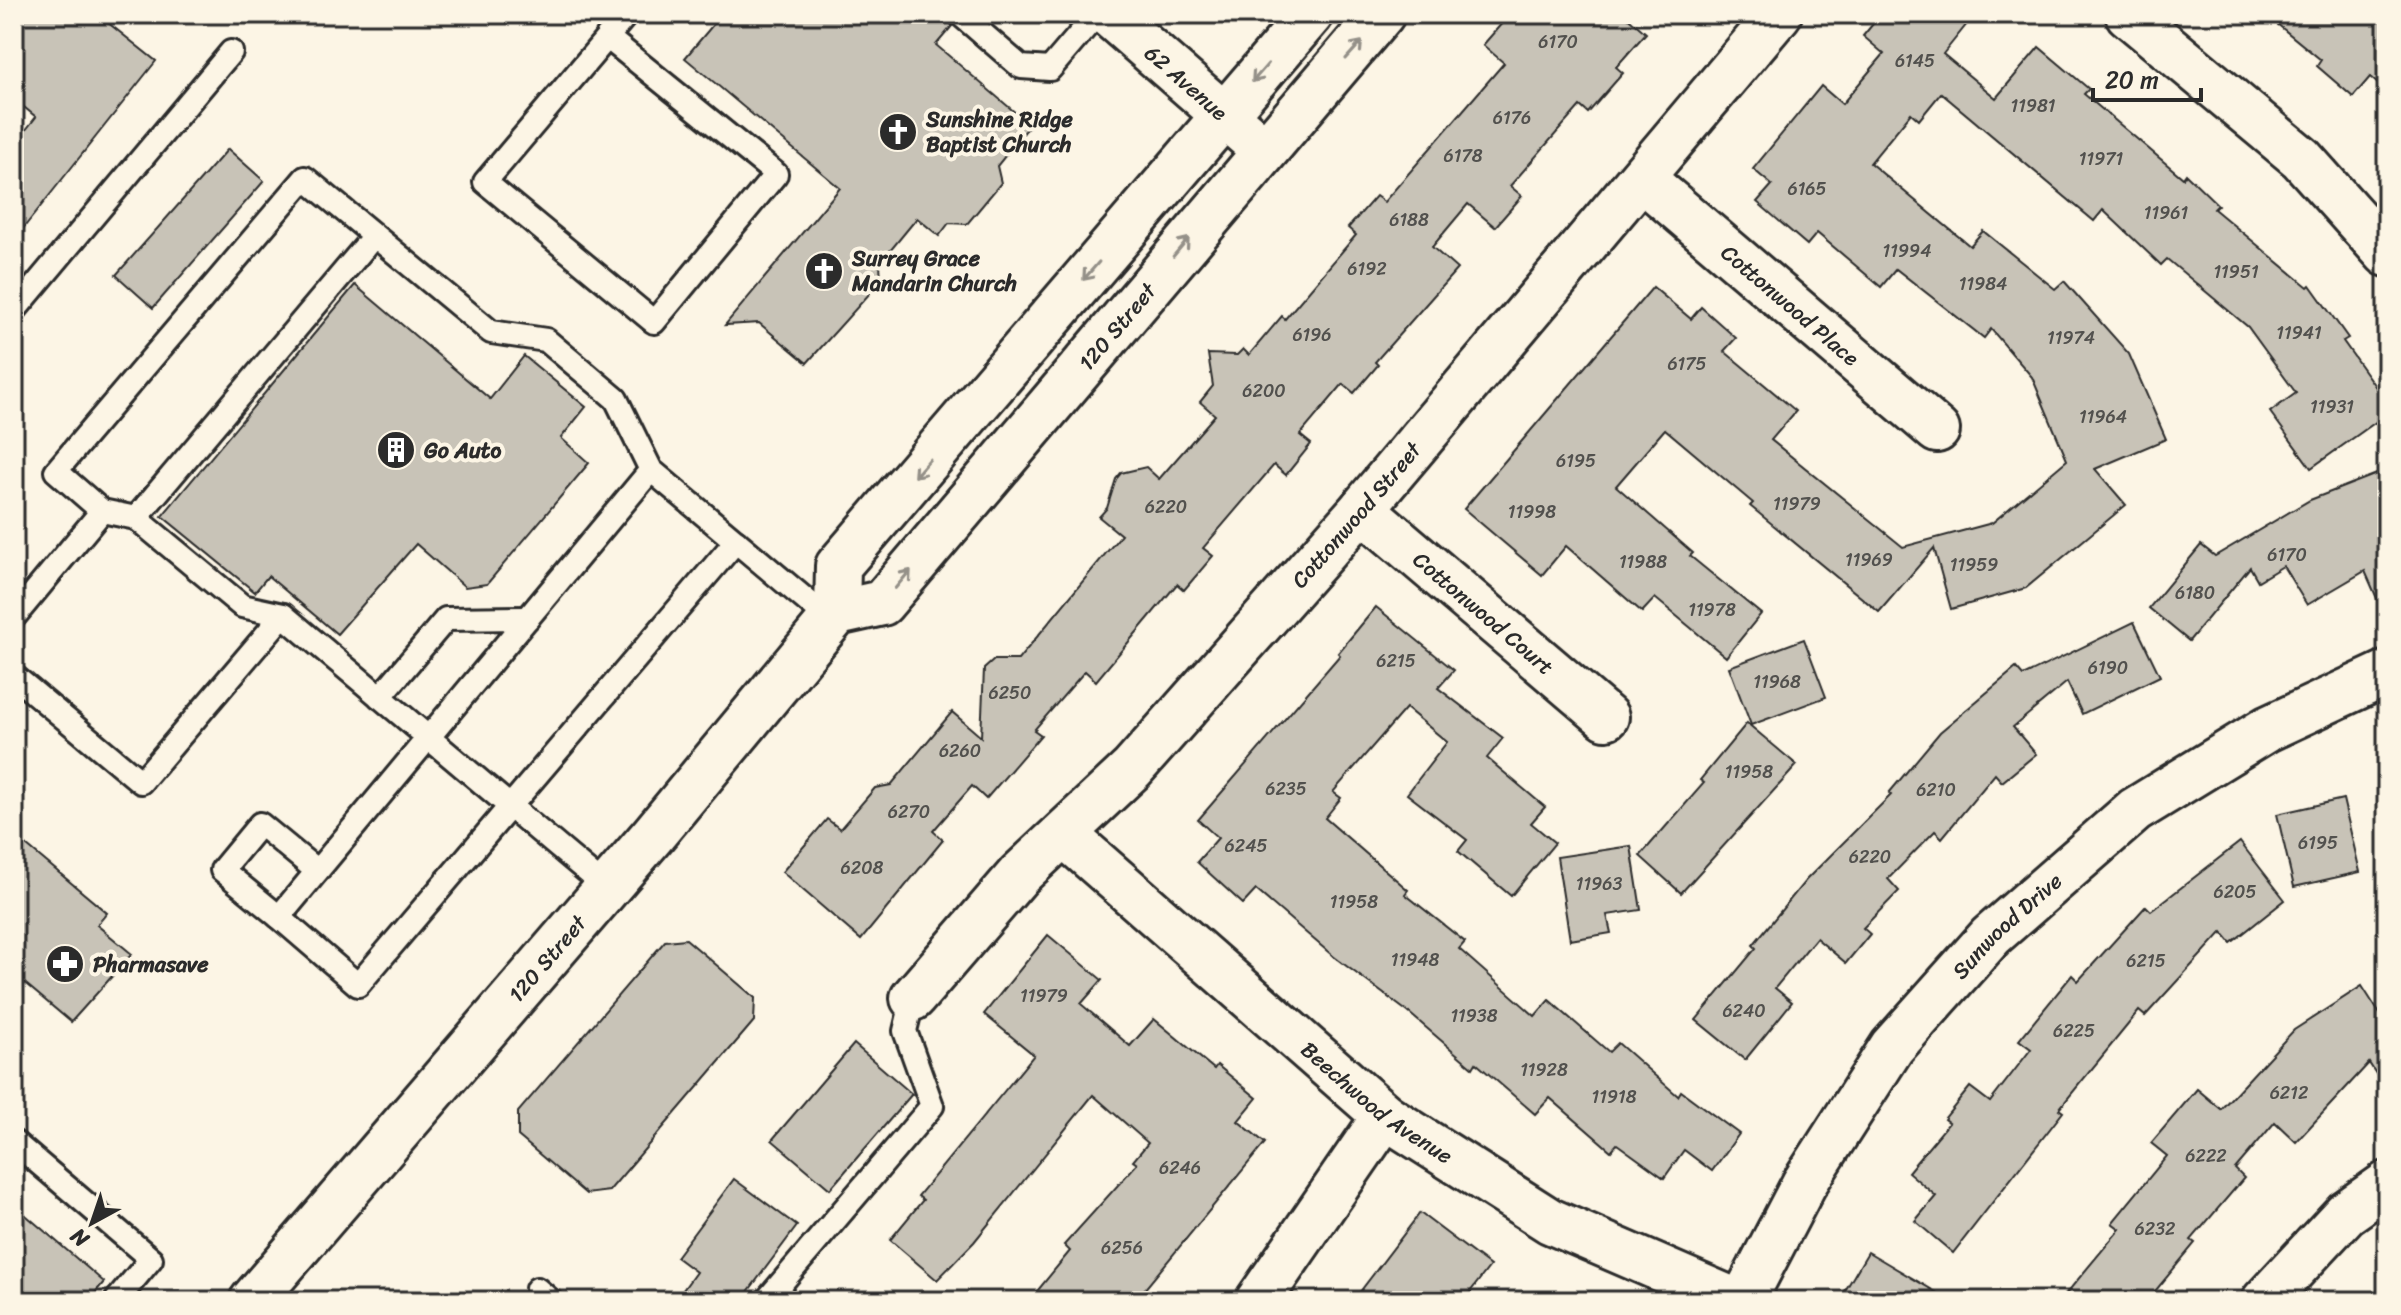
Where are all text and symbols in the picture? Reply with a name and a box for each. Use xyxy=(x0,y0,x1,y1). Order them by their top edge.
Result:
house number: 6170 xyxy=(1538,26,1578,58)
street label: 62 Avenue xyxy=(1135,34,1238,131)
one-way arrow xyxy=(1344,41,1362,61)
house number: 6145 xyxy=(1895,45,1935,77)
scale bar xyxy=(2093,52,2201,102)
text: 20 m xyxy=(2105,59,2159,101)
one-way arrow xyxy=(1251,63,1269,83)
house number: 11981 xyxy=(2010,90,2056,122)
place label: Sunshine Ridge Baptist Church xyxy=(925,100,1073,164)
house number: 6176 xyxy=(1493,102,1531,134)
church icon: Sunshine Ridge Baptist Church xyxy=(877,111,919,153)
house number: 6178 xyxy=(1443,140,1483,172)
house number: 11971 xyxy=(2079,143,2124,175)
house number: 6165 xyxy=(1787,173,1827,205)
house number: 11961 xyxy=(2144,197,2188,229)
house number: 6188 xyxy=(1389,204,1429,236)
street label: Cottonwood Place xyxy=(1712,234,1869,376)
house number: 11994 xyxy=(1883,235,1931,267)
one-way arrow xyxy=(1172,237,1190,258)
place label: Surrey Grace Mandarin Church xyxy=(851,239,1017,303)
church icon: Surrey Grace Mandarin Church xyxy=(803,250,845,292)
house number: 6192 xyxy=(1347,253,1387,285)
house number: 11951 xyxy=(2213,256,2259,288)
one-way arrow xyxy=(1082,260,1100,280)
house number: 11984 xyxy=(1959,268,2007,300)
street label: 120 Street xyxy=(1068,273,1167,379)
house number: 11941 xyxy=(2276,317,2322,349)
house number: 6196 xyxy=(1292,319,1332,351)
house number: 11974 xyxy=(2047,322,2095,354)
house number: 6175 xyxy=(1667,348,1707,380)
house number: 6200 xyxy=(1242,375,1286,407)
house number: 11931 xyxy=(2310,391,2354,423)
house number: 11964 xyxy=(2079,401,2127,433)
building icon: Go Auto xyxy=(375,429,417,471)
place label: Go Auto xyxy=(423,431,501,470)
street label: Cottonwood Street xyxy=(1281,432,1431,597)
house number: 6195 xyxy=(1556,445,1596,477)
one-way arrow xyxy=(913,457,931,478)
house number: 11979 xyxy=(1773,488,1821,520)
house number: 6220 xyxy=(1145,491,1187,523)
house number: 11998 xyxy=(1508,496,1556,528)
house number: 6170 xyxy=(2267,539,2307,571)
street label: Cottonwood Court xyxy=(1404,541,1564,685)
house number: 11969 xyxy=(1845,544,1893,576)
house number: 11988 xyxy=(1619,546,1667,578)
house number: 11959 xyxy=(1950,549,1998,581)
one-way arrow xyxy=(894,569,912,589)
house number: 6180 xyxy=(2175,577,2215,609)
house number: 11978 xyxy=(1688,594,1736,626)
house number: 6215 xyxy=(1376,645,1416,677)
house number: 6190 xyxy=(2088,652,2128,684)
house number: 11968 xyxy=(1753,666,1801,698)
house number: 6250 xyxy=(989,677,1031,709)
house number: 6260 xyxy=(939,735,981,767)
house number: 11958 xyxy=(1725,756,1773,788)
house number: 6235 xyxy=(1265,773,1307,805)
house number: 6210 xyxy=(1916,774,1956,806)
house number: 6270 xyxy=(888,796,930,828)
house number: 6195 xyxy=(2298,827,2338,859)
house number: 6245 xyxy=(1225,830,1267,862)
house number: 6220 xyxy=(1849,841,1891,873)
house number: 6208 xyxy=(841,852,884,884)
street label: Sunwood Drive xyxy=(1942,862,2071,988)
house number: 11963 xyxy=(1576,868,1622,900)
house number: 6205 xyxy=(2214,876,2256,908)
house number: 11958 xyxy=(1330,886,1378,918)
street label: 120 Street xyxy=(498,905,597,1011)
pharmacy icon: Pharmasave xyxy=(44,943,86,985)
house number: 11948 xyxy=(1391,944,1439,976)
place label: Pharmasave xyxy=(93,945,209,984)
house number: 6215 xyxy=(2126,945,2166,977)
house number: 11979 xyxy=(1020,980,1068,1012)
house number: 6240 xyxy=(1722,995,1766,1027)
house number: 11938 xyxy=(1450,1000,1498,1032)
house number: 6225 xyxy=(2053,1015,2095,1047)
street label: Beechwood Avenue xyxy=(1292,1031,1461,1174)
house number: 11928 xyxy=(1520,1054,1568,1086)
house number: 6212 xyxy=(2270,1077,2308,1109)
house number: 11918 xyxy=(1591,1081,1637,1113)
house number: 6222 xyxy=(2185,1140,2227,1172)
house number: 6246 xyxy=(1159,1152,1201,1184)
north arrow xyxy=(52,1183,132,1263)
house number: 6232 xyxy=(2135,1213,2175,1245)
text: N xyxy=(61,1218,99,1258)
house number: 6256 xyxy=(1101,1232,1143,1264)

